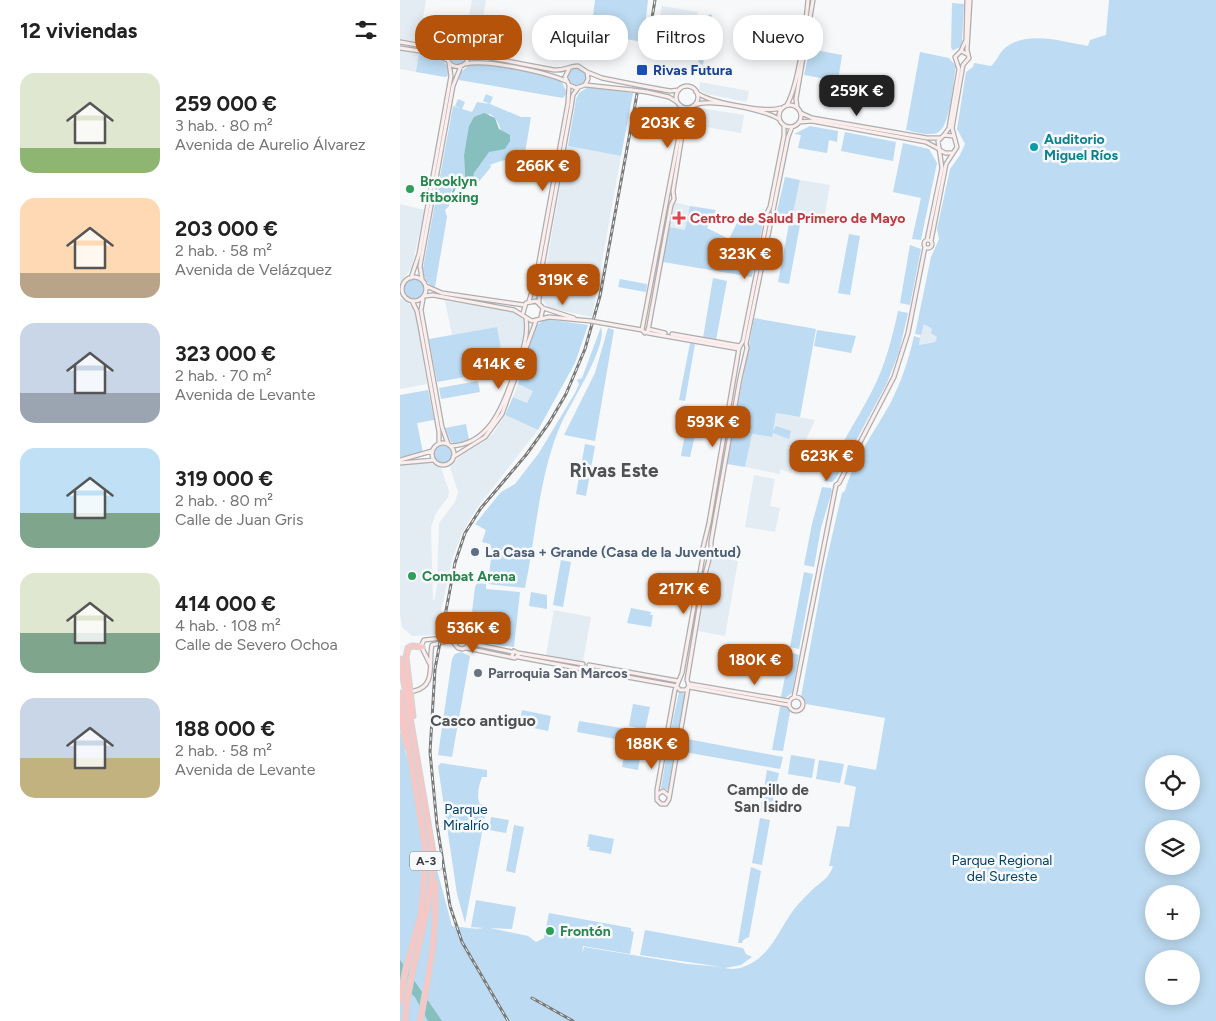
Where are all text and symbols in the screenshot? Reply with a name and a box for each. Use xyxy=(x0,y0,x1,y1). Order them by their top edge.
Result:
chip: Comprar xyxy=(415,15,522,60)
chip: Alquilar xyxy=(532,15,628,60)
chip: Filtros xyxy=(638,15,723,60)
chip: Nuevo xyxy=(733,15,823,60)
icon: filters xyxy=(352,16,380,44)
text: 12 viviendas xyxy=(20,18,137,43)
place label: Rivas Futura xyxy=(653,62,733,79)
marker: Rivas Futura xyxy=(635,63,649,77)
pin: 259K € xyxy=(816,74,898,117)
text: 259K € xyxy=(830,81,884,100)
text: 259 000 € xyxy=(175,91,277,116)
icon: home xyxy=(60,93,120,153)
pin: 203K € xyxy=(627,106,709,149)
text: 203K € xyxy=(641,113,695,132)
text: 3 hab. · 80 m² xyxy=(175,116,273,135)
place label: Auditorio Miguel Ríos xyxy=(1044,131,1118,164)
text: Avenida de Aurelio Álvarez xyxy=(175,135,366,154)
marker: Auditorio Miguel Ríos xyxy=(1028,141,1040,153)
pin: 266K € xyxy=(502,150,584,192)
text: 266K € xyxy=(516,156,570,175)
place label: Brooklyn fitboxing xyxy=(420,173,479,206)
marker: Brooklyn fitboxing xyxy=(404,183,416,195)
place label: Centro de Salud Primero de Mayo xyxy=(690,210,905,227)
marker: Centro de Salud Primero de Mayo xyxy=(672,211,686,225)
text: 203 000 € xyxy=(175,216,278,241)
icon: home xyxy=(60,218,120,278)
pin: 323K € xyxy=(704,238,786,280)
text: 2 hab. · 58 m² xyxy=(175,241,272,260)
text: 323K € xyxy=(719,244,771,263)
text: Avenida de Velázquez xyxy=(175,260,332,279)
pin: 319K € xyxy=(522,264,604,306)
text: 319K € xyxy=(538,270,588,289)
text: 323 000 € xyxy=(175,341,276,366)
icon: home xyxy=(60,343,120,403)
pin: 414K € xyxy=(458,348,540,390)
text: 414K € xyxy=(473,354,525,373)
text: 2 hab. · 70 m² xyxy=(175,366,272,385)
text: Avenida de Levante xyxy=(175,385,316,404)
pin: 593K € xyxy=(672,406,754,448)
text: 593K € xyxy=(686,412,740,431)
pin: 623K € xyxy=(786,440,868,482)
text: 623K € xyxy=(800,446,854,465)
district label: Rivas Este xyxy=(569,459,659,482)
text: 319 000 € xyxy=(175,466,273,491)
icon: home xyxy=(60,468,120,528)
text: 2 hab. · 80 m² xyxy=(175,491,273,510)
text: Calle de Juan Gris xyxy=(175,510,303,529)
place label: La Casa + Grande (Casa de la Juventud) xyxy=(485,544,741,561)
marker: La Casa + Grande (Casa de la Juventud) xyxy=(469,546,481,558)
place label: Combat Arena xyxy=(422,568,516,585)
marker: Combat Arena xyxy=(406,570,418,582)
pin: 217K € xyxy=(643,572,725,615)
text: 217K € xyxy=(659,579,709,598)
text: 414 000 € xyxy=(175,591,276,616)
icon: home xyxy=(60,593,120,653)
pin: 536K € xyxy=(432,612,514,654)
text: 4 hab. · 108 m² xyxy=(175,616,281,635)
text: 536K € xyxy=(446,618,500,637)
text: Calle de Severo Ochoa xyxy=(175,635,338,654)
pin: 180K € xyxy=(714,644,796,686)
text: 180K € xyxy=(729,650,781,669)
place label: Parroquia San Marcos xyxy=(488,665,628,682)
marker: Parroquia San Marcos xyxy=(472,667,484,679)
district label: Casco antiguo xyxy=(430,711,536,730)
text: 188 000 € xyxy=(175,716,275,741)
icon: home xyxy=(60,718,120,778)
pin: 188K € xyxy=(611,728,693,770)
text: 188K € xyxy=(626,734,678,753)
text: 2 hab. · 58 m² xyxy=(175,741,272,760)
map controls xyxy=(1145,755,1200,1005)
button: locate xyxy=(1145,755,1200,810)
text: Avenida de Levante xyxy=(175,760,316,779)
district label: Campillo de San Isidro xyxy=(727,781,810,816)
park label: Parque Miralrío xyxy=(443,801,489,834)
button: layers xyxy=(1145,820,1200,875)
road number: A-3 xyxy=(410,851,442,870)
park label: Parque Regional del Sureste xyxy=(952,852,1052,885)
button: + xyxy=(1145,885,1200,940)
place label: Frontón xyxy=(560,923,611,940)
marker: Frontón xyxy=(544,925,556,937)
button: − xyxy=(1145,950,1200,1005)

